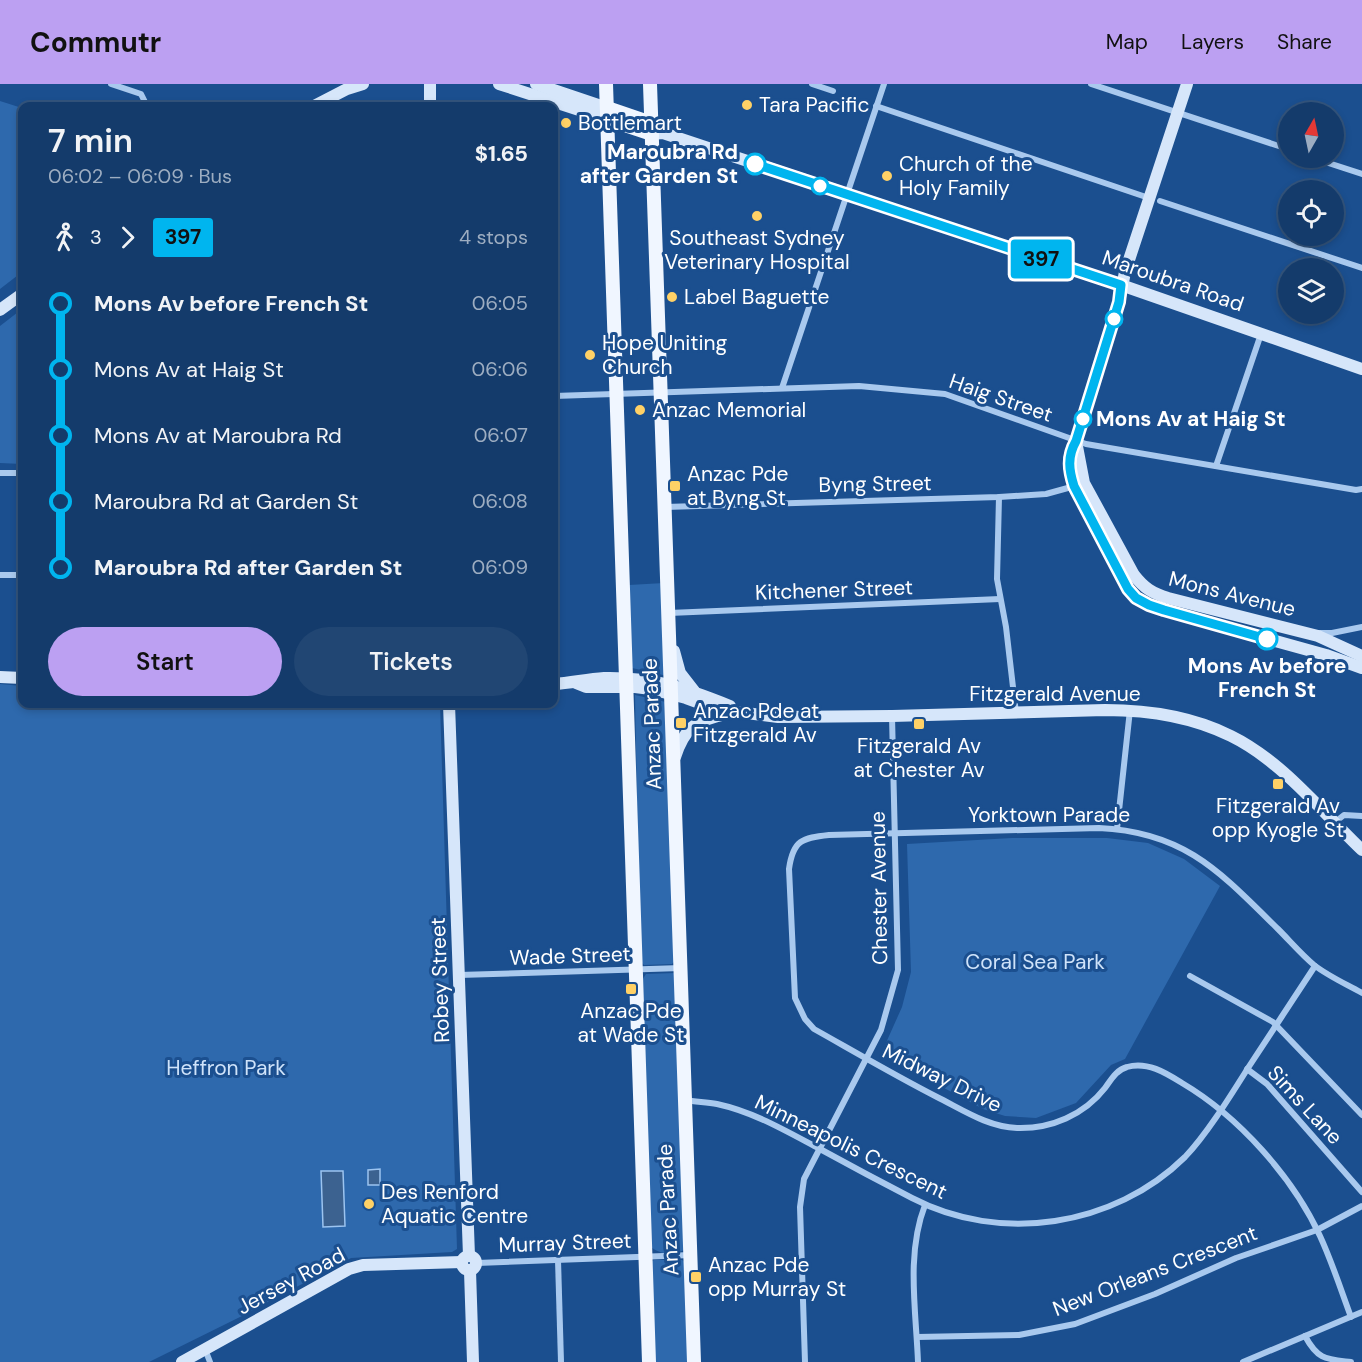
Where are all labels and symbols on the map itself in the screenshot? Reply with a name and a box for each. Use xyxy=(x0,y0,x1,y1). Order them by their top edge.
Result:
place label: Tara Pacific xyxy=(759,91,869,119)
marker: Tara Pacific xyxy=(740,98,754,112)
north arrow xyxy=(1278,102,1344,168)
place label: Bottlemart xyxy=(578,109,682,137)
marker: Bottlemart xyxy=(559,116,573,130)
place label: Maroubra Rd after Garden St xyxy=(580,138,738,190)
place label: Church of the Holy Family xyxy=(899,150,1033,202)
marker: Maroubra Rd after Garden St xyxy=(744,153,766,175)
marker: Church of the Holy Family xyxy=(880,169,894,183)
unlabelled marker xyxy=(811,177,829,195)
marker: Southeast Sydney Veterinary Hospital xyxy=(750,209,764,223)
place label: Southeast Sydney Veterinary Hospital xyxy=(664,224,850,276)
line badge: 397 xyxy=(1006,240,1076,279)
street label: Maroubra Road xyxy=(1099,244,1247,318)
place label: Label Baguette xyxy=(684,283,829,311)
marker: Label Baguette xyxy=(665,290,679,304)
unlabelled marker xyxy=(1105,310,1123,328)
place label: Hope Uniting Church xyxy=(602,329,728,381)
marker: Hope Uniting Church xyxy=(583,348,597,362)
street label: Haig Street xyxy=(946,367,1056,429)
place label: Anzac Memorial xyxy=(652,396,806,424)
marker: Anzac Memorial xyxy=(633,403,647,417)
place label: Mons Av at Haig St xyxy=(1096,405,1285,433)
marker: Mons Av at Haig St xyxy=(1074,410,1092,428)
place label: Anzac Pde at Byng St xyxy=(687,460,788,512)
street label: Byng Street xyxy=(818,469,932,499)
marker: Anzac Pde at Byng St xyxy=(668,479,682,493)
street label: Mons Avenue xyxy=(1166,565,1298,623)
street label: Kitchener Street xyxy=(755,573,913,607)
marker: Mons Av before French St xyxy=(1256,628,1278,650)
place label: Mons Av before French St xyxy=(1188,652,1346,704)
street label: Anzac Parade xyxy=(636,657,668,790)
street label: Fitzgerald Avenue xyxy=(969,680,1141,708)
place label: Anzac Pde at Fitzgerald Av xyxy=(693,697,819,749)
marker: Anzac Pde at Fitzgerald Av xyxy=(674,716,688,730)
marker: Fitzgerald Av at Chester Av xyxy=(912,717,926,731)
place label: Fitzgerald Av at Chester Av xyxy=(853,732,985,784)
marker: Fitzgerald Av opp Kyogle St xyxy=(1271,777,1285,791)
place label: Fitzgerald Av opp Kyogle St xyxy=(1212,792,1344,844)
street label: Yorktown Parade xyxy=(968,801,1130,829)
street label: Chester Avenue xyxy=(864,811,894,965)
street label: Robey Street xyxy=(424,917,456,1043)
street label: Wade Street xyxy=(509,940,631,972)
park label: Coral Sea Park xyxy=(965,948,1105,976)
marker: Anzac Pde at Wade St xyxy=(624,982,638,996)
place label: Anzac Pde at Wade St xyxy=(578,997,684,1049)
street label: Midway Drive xyxy=(878,1037,1006,1119)
park label: Heffron Park xyxy=(166,1054,286,1082)
street label: Sims Lane xyxy=(1261,1059,1349,1151)
street label: Minneapolis Crescent xyxy=(750,1088,952,1206)
street label: Anzac Parade xyxy=(651,1143,685,1277)
place label: Des Renford Aquatic Centre xyxy=(381,1178,528,1230)
marker: Des Renford Aquatic Centre xyxy=(362,1197,376,1211)
street label: New Orleans Crescent xyxy=(1049,1219,1261,1323)
street label: Murray Street xyxy=(498,1227,632,1259)
street label: Jersey Road xyxy=(232,1241,350,1321)
place label: Anzac Pde opp Murray St xyxy=(708,1251,846,1303)
marker: Anzac Pde opp Murray St xyxy=(689,1270,703,1284)

